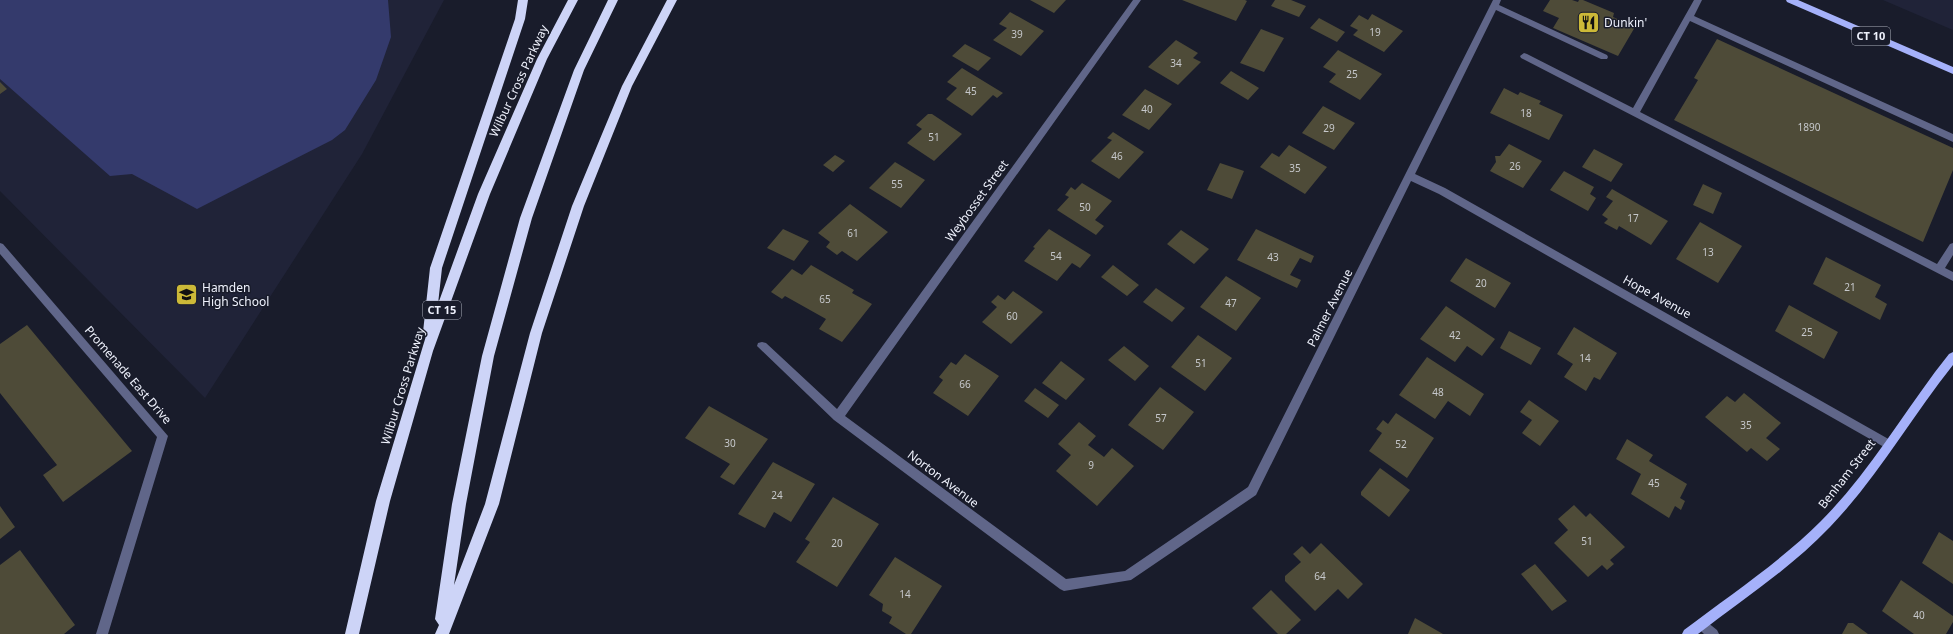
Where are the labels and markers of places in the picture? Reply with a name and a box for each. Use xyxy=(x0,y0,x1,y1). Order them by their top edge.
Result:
restaurant icon: Dunkin' xyxy=(1575,10,1601,36)
place label: Dunkin' xyxy=(1604,14,1647,31)
place label: Hamden High School xyxy=(202,279,269,310)
school or university icon: Hamden High School xyxy=(174,282,200,308)

